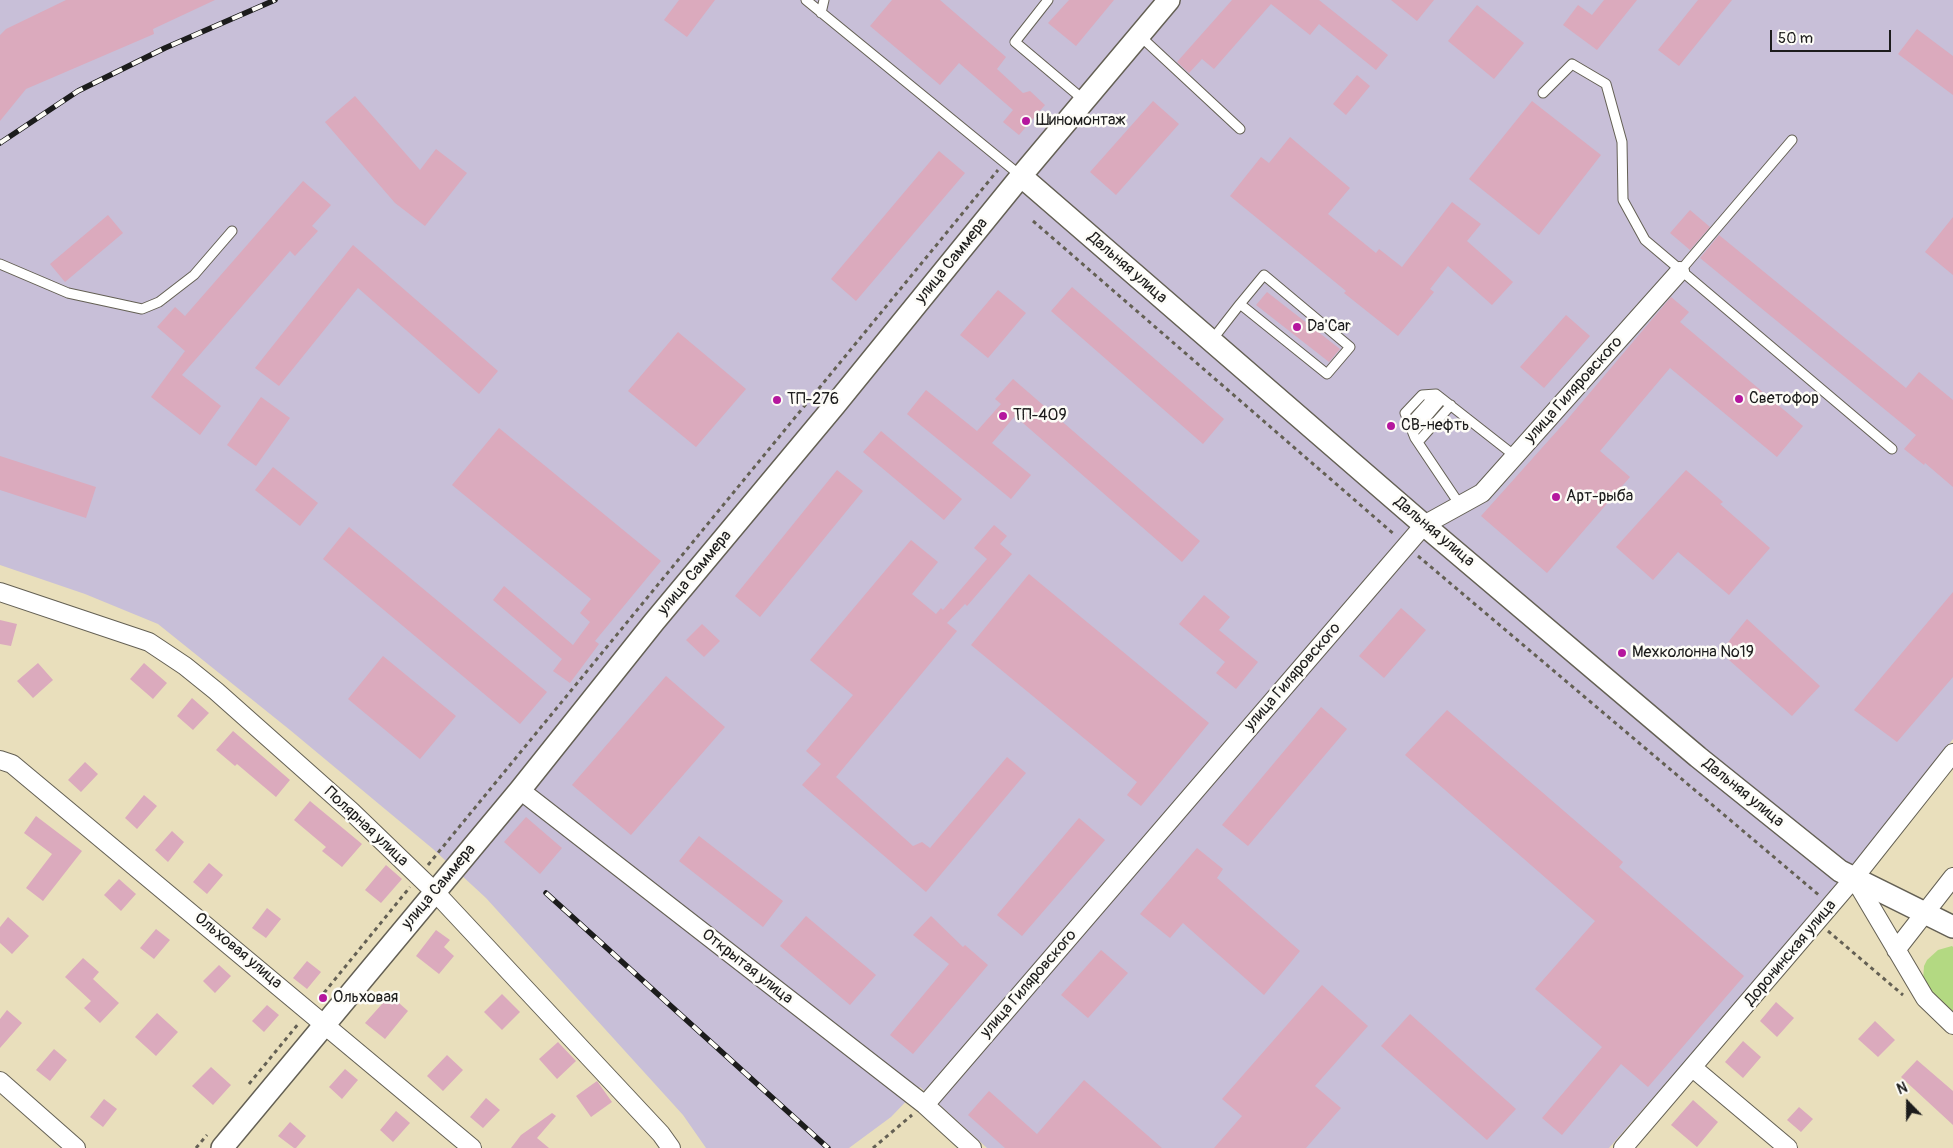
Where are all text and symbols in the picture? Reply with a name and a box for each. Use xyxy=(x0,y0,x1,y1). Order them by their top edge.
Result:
scale bar xyxy=(1773,20,1894,52)
text: 50 m xyxy=(1778,29,1813,48)
place label: Шиномонтаж xyxy=(1036,111,1126,131)
marker: Шиномонтаж xyxy=(1020,115,1032,127)
street label: улица Саммера xyxy=(912,214,992,308)
street label: Дальняя улица xyxy=(1083,228,1171,308)
place label: Da'Car xyxy=(1307,317,1351,337)
marker: Da'Car xyxy=(1291,321,1303,333)
street label: улица Гиляровского xyxy=(1521,333,1627,447)
place label: Светофор xyxy=(1749,389,1819,409)
place label: ТП-276 xyxy=(787,390,839,410)
marker: Светофор xyxy=(1733,393,1745,405)
marker: ТП-276 xyxy=(771,394,783,406)
place label: ТП-409 xyxy=(1013,406,1067,426)
marker: ТП-409 xyxy=(997,410,1009,422)
place label: СВ-нефть xyxy=(1401,416,1469,436)
marker: СВ-нефть xyxy=(1385,420,1397,432)
place label: Арт-рыба xyxy=(1566,487,1633,507)
marker: Арт-рыба xyxy=(1550,491,1562,503)
street label: Дальняя улица xyxy=(1390,493,1478,571)
street label: улица Саммера xyxy=(654,527,736,619)
street label: улица Гиляровского xyxy=(1241,619,1345,735)
place label: Мехколонна №19 xyxy=(1632,643,1754,663)
marker: Мехколонна №19 xyxy=(1616,647,1628,659)
street label: Дальняя улица xyxy=(1698,754,1788,832)
street label: Полярная улица xyxy=(320,783,412,871)
street label: улица Саммера xyxy=(398,841,480,933)
street label: Доронинская улица xyxy=(1741,896,1841,1010)
street label: Ольховая улица xyxy=(190,909,286,993)
street label: Открытая улица xyxy=(698,925,796,1009)
street label: улица Гиляровского xyxy=(977,926,1081,1042)
place label: Ольховая xyxy=(333,988,398,1008)
marker: Ольховая xyxy=(317,992,329,1004)
north arrow xyxy=(1883,1078,1933,1128)
text: N xyxy=(1895,1079,1910,1098)

